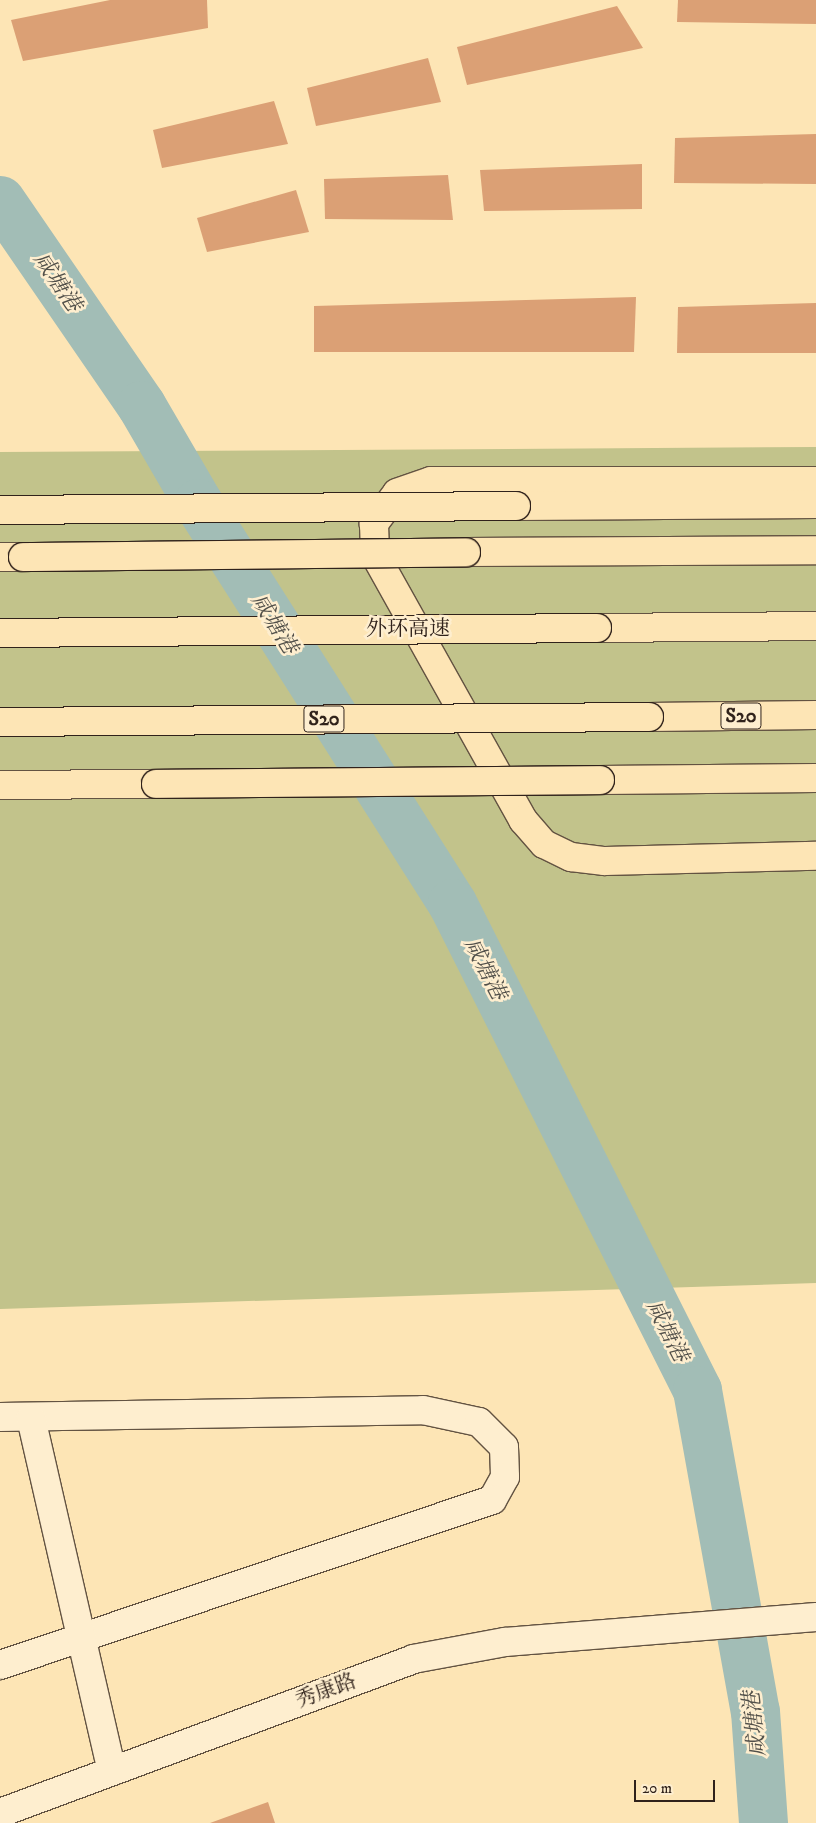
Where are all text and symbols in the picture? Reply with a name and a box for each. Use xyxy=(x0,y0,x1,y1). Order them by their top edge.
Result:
water label: 咸塘港 xyxy=(28,247,86,317)
water label: 咸塘港 xyxy=(245,589,303,659)
street label: 外环高速 xyxy=(366,616,450,642)
road number: S20 xyxy=(720,698,762,734)
road number: S20 xyxy=(303,702,345,736)
water label: 咸塘港 xyxy=(458,934,512,1004)
water label: 咸塘港 xyxy=(640,1296,694,1366)
street label: 秀康路 xyxy=(292,1668,360,1714)
water label: 咸塘港 xyxy=(738,1690,772,1758)
scale bar xyxy=(636,1770,717,1802)
text: 20 m xyxy=(642,1779,672,1798)

